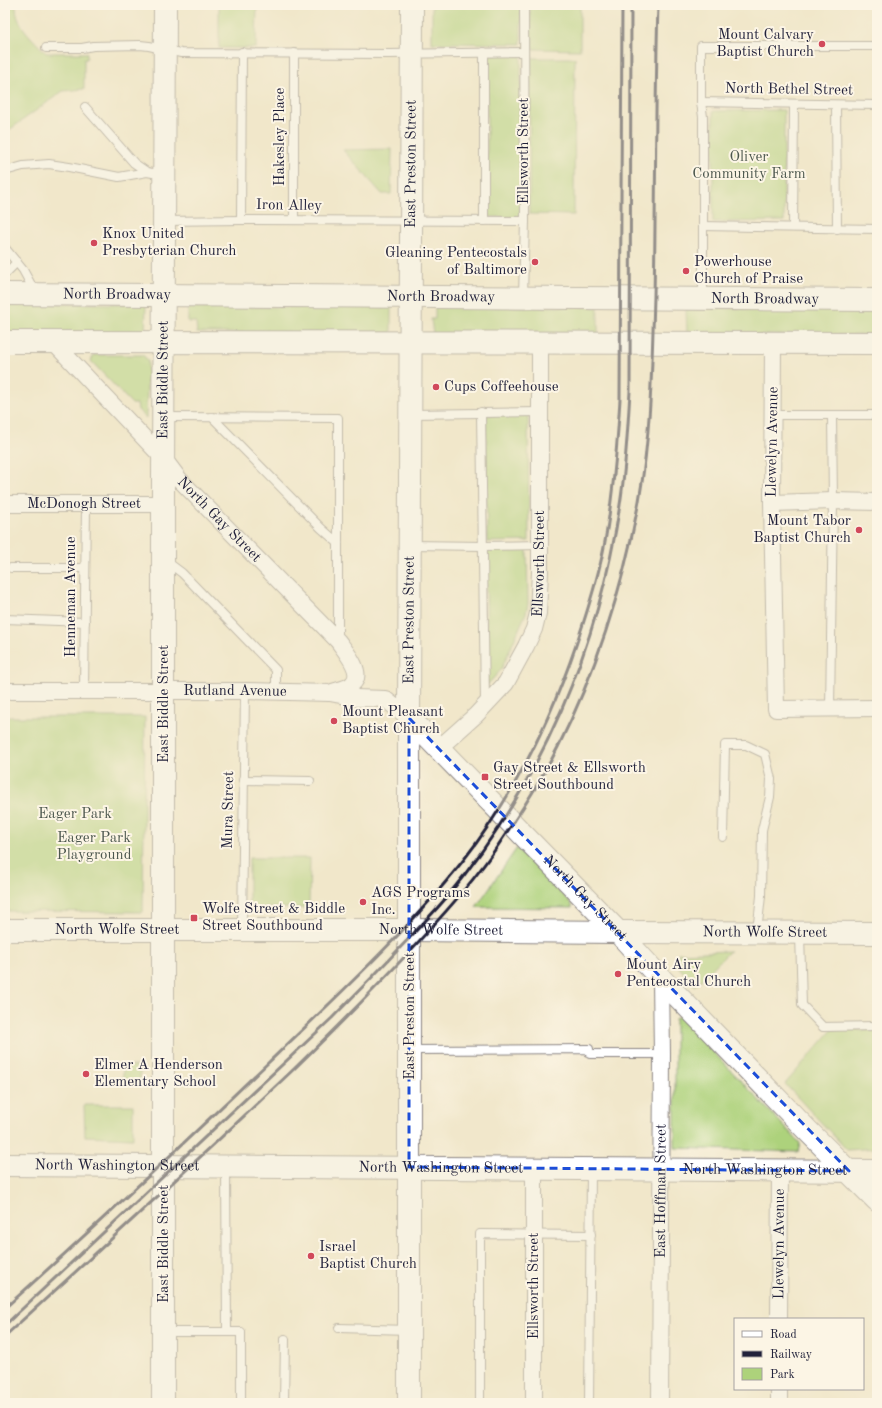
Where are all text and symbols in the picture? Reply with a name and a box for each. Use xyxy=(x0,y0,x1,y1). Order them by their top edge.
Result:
place label: Mount Calvary Baptist Church xyxy=(716,28,814,60)
marker: Mount Calvary Baptist Church xyxy=(817,39,827,49)
street label: North Bethel Street xyxy=(725,81,853,99)
street label: Hakesley Place xyxy=(273,88,288,186)
street label: Ellsworth Street xyxy=(517,98,532,204)
street label: East Preston Street xyxy=(404,100,419,228)
park label: Oliver Community Farm xyxy=(692,150,806,182)
street label: Iron Alley xyxy=(256,198,322,214)
place label: Knox United Presbyterian Church xyxy=(102,227,237,259)
marker: Knox United Presbyterian Church xyxy=(89,238,99,248)
place label: Gleaning Pentecostals of Baltimore xyxy=(385,246,527,278)
place label: Powerhouse Church of Praise xyxy=(694,255,803,287)
marker: Gleaning Pentecostals of Baltimore xyxy=(530,257,540,267)
marker: Powerhouse Church of Praise xyxy=(681,266,691,276)
street label: North Broadway xyxy=(63,287,171,303)
street label: North Broadway xyxy=(387,289,495,305)
street label: North Broadway xyxy=(711,291,819,307)
street label: East Biddle Street xyxy=(156,321,171,439)
place label: Cups Coffeehouse xyxy=(444,380,559,395)
marker: Cups Coffeehouse xyxy=(431,382,441,392)
street label: Llewelyn Avenue xyxy=(765,386,781,498)
street label: North Gay Street xyxy=(174,474,264,565)
street label: McDonogh Street xyxy=(27,497,141,512)
street label: Ellsworth Street xyxy=(530,510,548,618)
place label: Mount Tabor Baptist Church xyxy=(753,514,851,546)
marker: Mount Tabor Baptist Church xyxy=(854,525,864,535)
street label: Henneman Avenue xyxy=(64,536,79,658)
street label: East Preston Street xyxy=(402,556,417,684)
street label: East Biddle Street xyxy=(157,645,172,763)
street label: Rutland Avenue xyxy=(183,684,287,699)
place label: Mount Pleasant Baptist Church xyxy=(342,705,443,737)
marker: Mount Pleasant Baptist Church xyxy=(329,716,339,726)
place label: Gay Street & Ellsworth Street Southbound xyxy=(493,761,646,793)
street label: Mura Street xyxy=(221,771,237,849)
marker: Gay Street & Ellsworth Street Southbound xyxy=(480,772,490,782)
park label: Eager Park xyxy=(38,807,112,822)
park label: Eager Park Playground xyxy=(56,831,132,863)
street label: North Gay Street xyxy=(540,853,630,944)
place label: AGS Programs Inc. xyxy=(371,886,470,918)
marker: AGS Programs Inc. xyxy=(358,897,368,907)
place label: Wolfe Street & Biddle Street Southbound xyxy=(202,902,345,934)
marker: Wolfe Street & Biddle Street Southbound xyxy=(189,913,199,923)
street label: North Wolfe Street xyxy=(379,922,503,938)
street label: North Wolfe Street xyxy=(55,923,179,938)
street label: North Wolfe Street xyxy=(703,925,827,940)
street label: East Preston Street xyxy=(403,952,418,1080)
place label: Mount Airy Pentecostal Church xyxy=(626,958,751,990)
marker: Mount Airy Pentecostal Church xyxy=(613,969,623,979)
place label: Elmer A Henderson Elementary School xyxy=(94,1058,223,1090)
marker: Elmer A Henderson Elementary School xyxy=(81,1069,91,1079)
street label: East Hoffman Street xyxy=(653,1124,669,1258)
street label: North Washington Street xyxy=(35,1158,199,1174)
street label: North Washington Street xyxy=(359,1160,523,1176)
street label: North Washington Street xyxy=(682,1162,847,1178)
street label: East Biddle Street xyxy=(157,1185,172,1303)
street label: Llewelyn Avenue xyxy=(772,1188,787,1299)
street label: Ellsworth Street xyxy=(527,1233,542,1339)
place label: Israel Baptist Church xyxy=(319,1240,417,1272)
marker: Israel Baptist Church xyxy=(306,1251,316,1261)
legend xyxy=(734,1318,864,1390)
text: Road xyxy=(770,1329,797,1341)
text: Railway xyxy=(770,1349,813,1361)
text: Park xyxy=(770,1369,795,1381)

